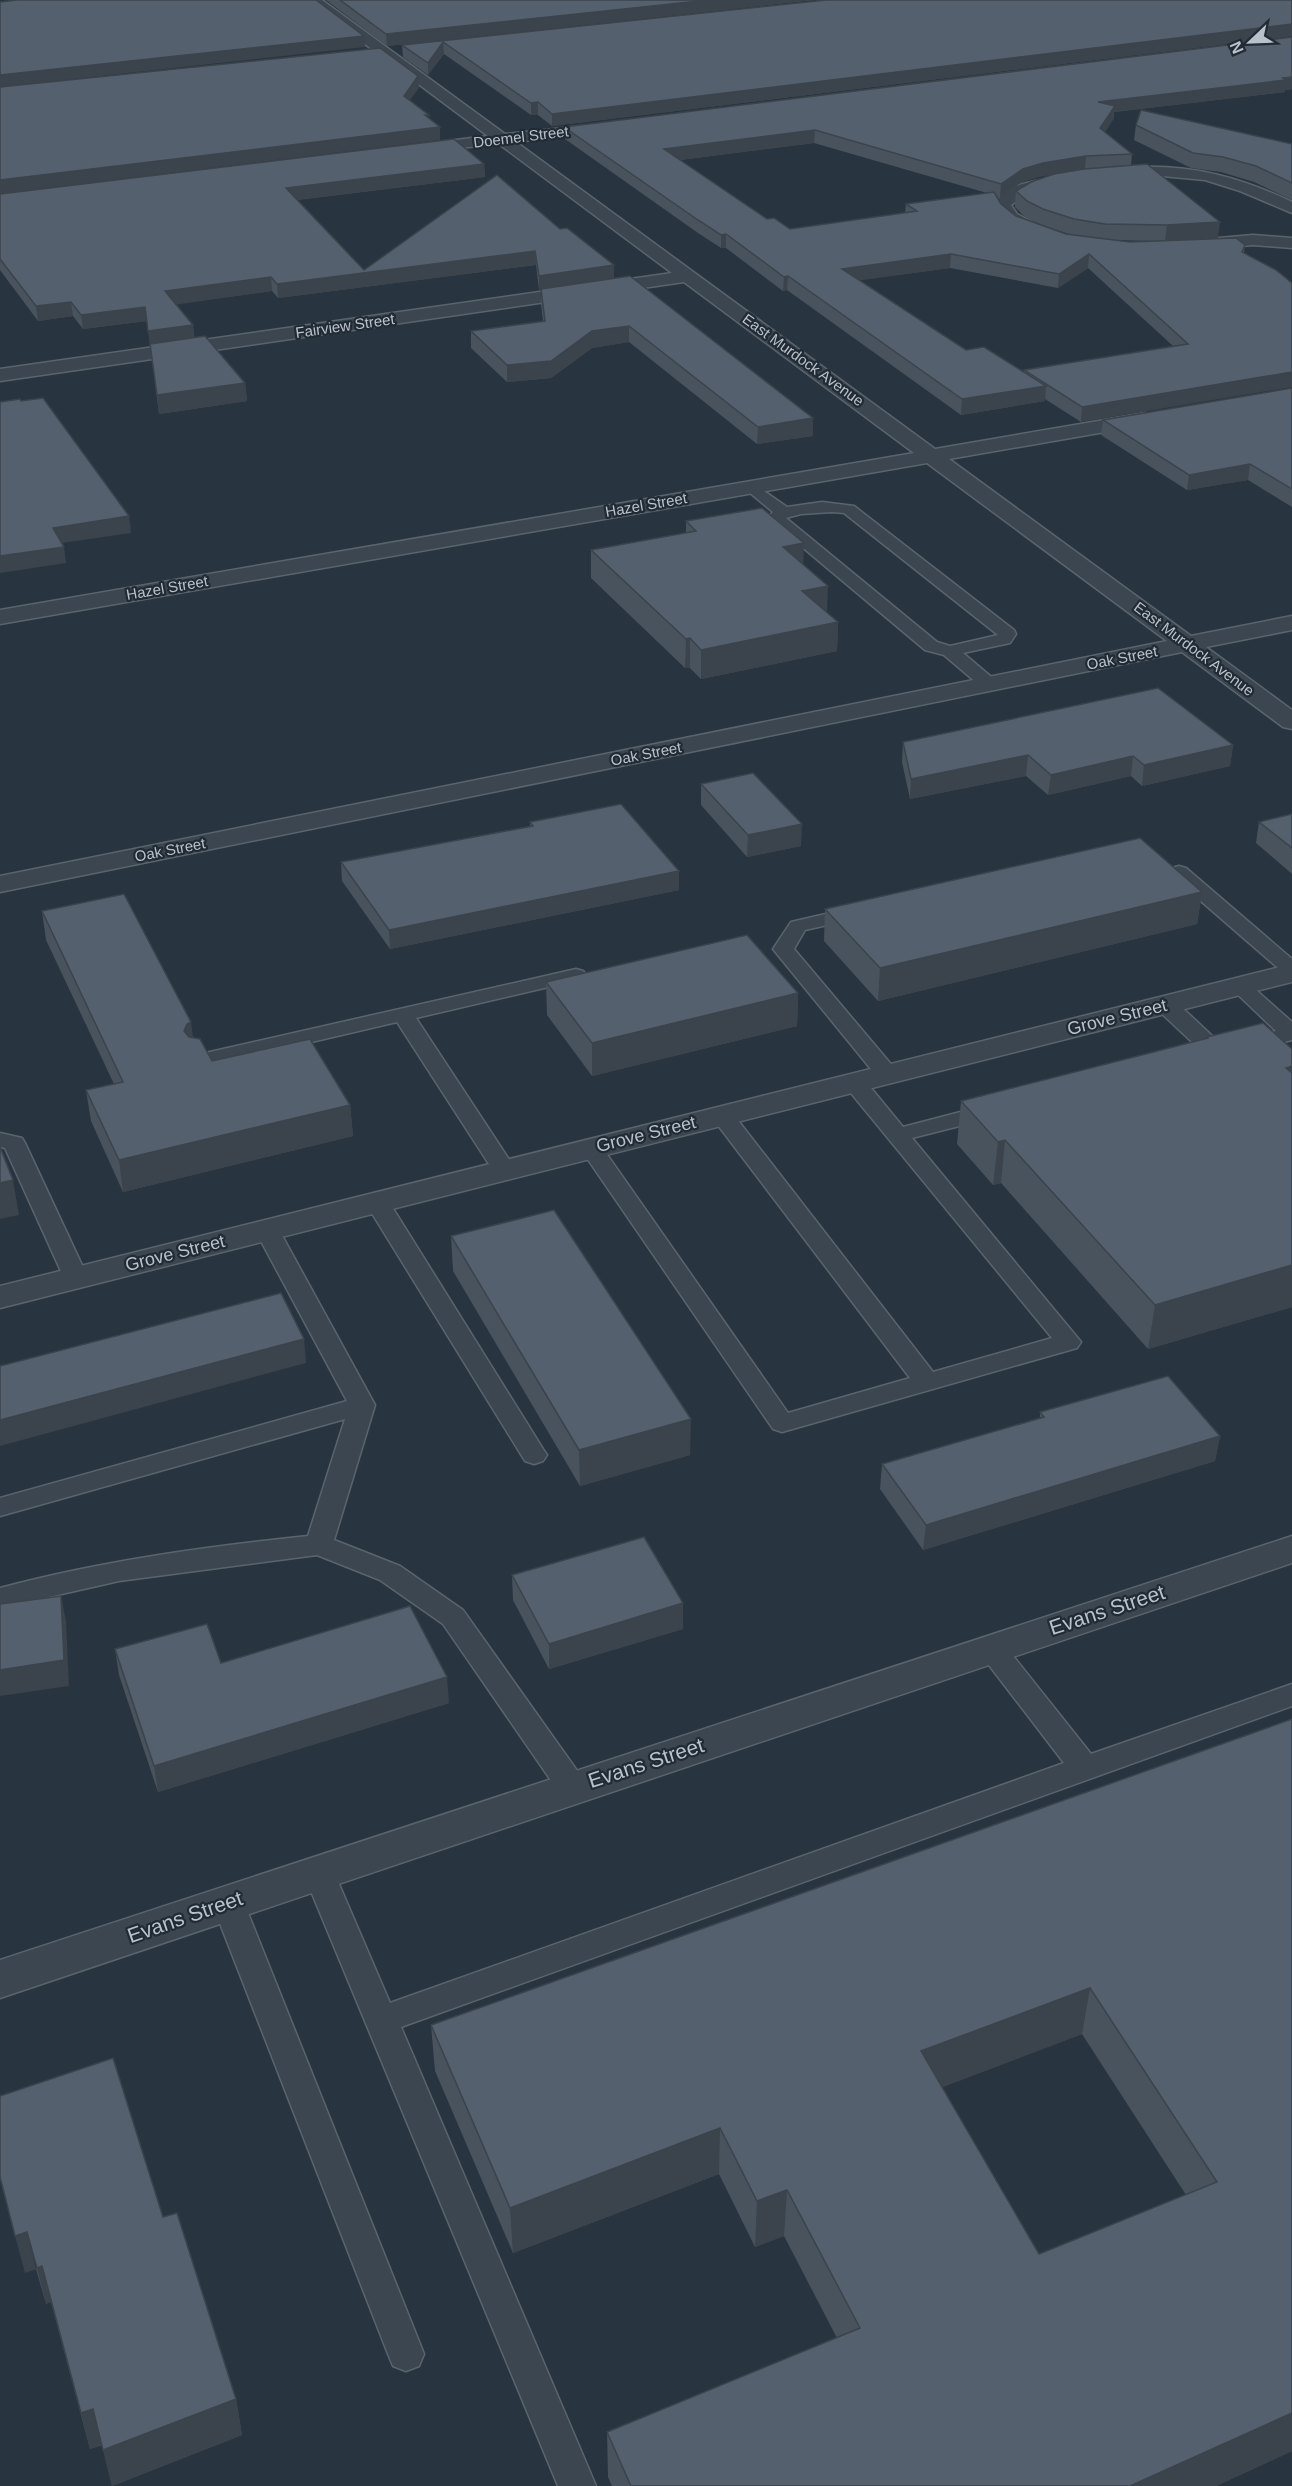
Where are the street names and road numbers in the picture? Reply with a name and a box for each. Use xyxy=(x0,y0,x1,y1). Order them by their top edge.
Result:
street label: Doemel Street xyxy=(472,122,570,151)
street label: Fairview Street xyxy=(294,310,396,341)
street label: East Murdock Avenue xyxy=(739,310,867,409)
street label: Hazel Street xyxy=(604,489,689,520)
street label: Hazel Street xyxy=(125,572,210,603)
street label: East Murdock Avenue xyxy=(1131,598,1258,699)
street label: Oak Street xyxy=(1085,642,1160,673)
street label: Oak Street xyxy=(609,738,684,769)
street label: Oak Street xyxy=(133,834,208,865)
street label: Grove Street xyxy=(1065,995,1169,1039)
street label: Grove Street xyxy=(594,1112,698,1156)
street label: Grove Street xyxy=(123,1231,227,1275)
street label: Evans Street xyxy=(1046,1580,1168,1639)
street label: Evans Street xyxy=(585,1733,707,1792)
street label: Evans Street xyxy=(124,1886,246,1947)

